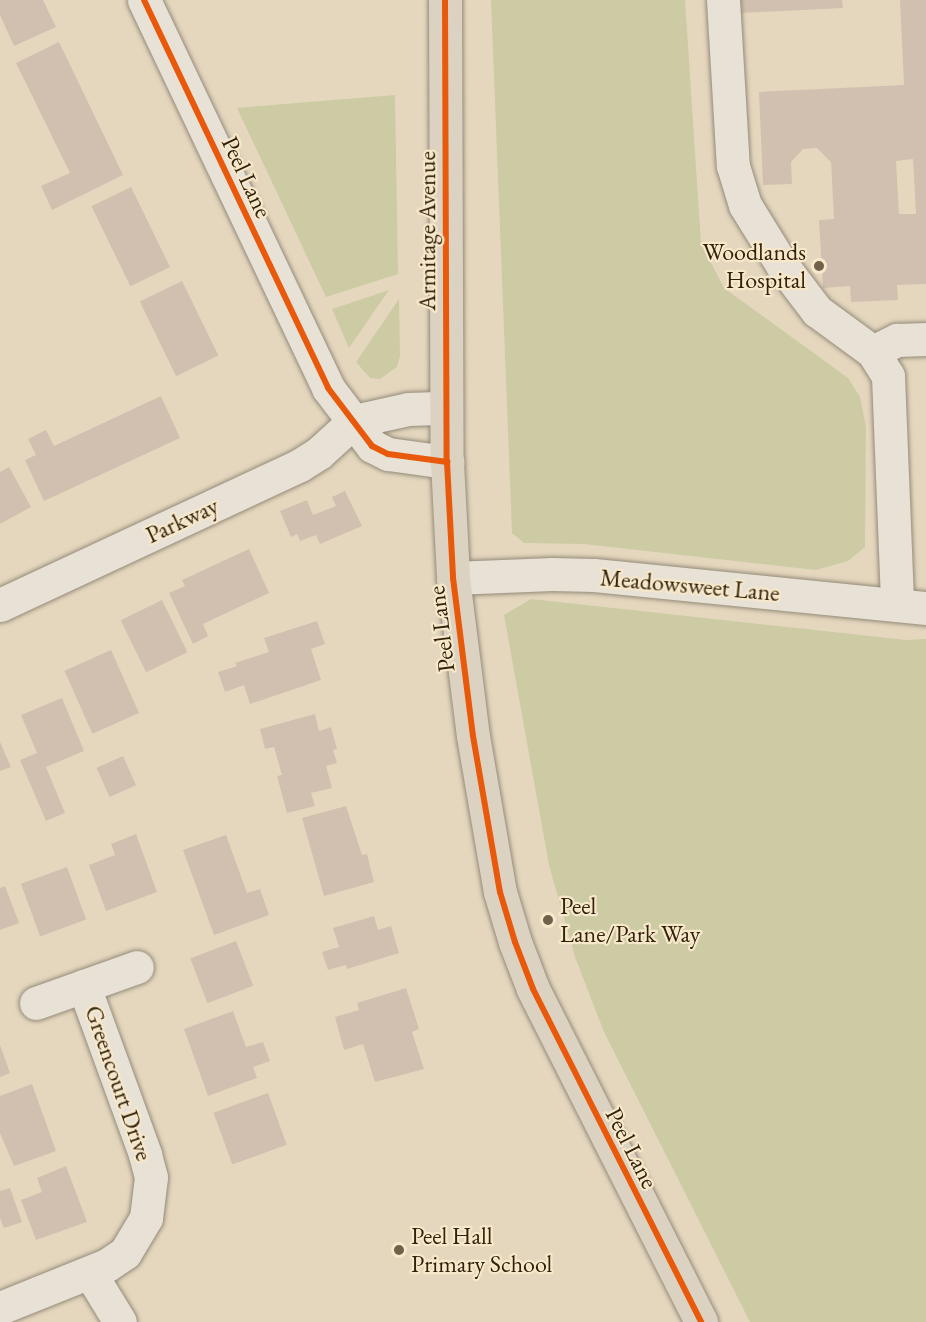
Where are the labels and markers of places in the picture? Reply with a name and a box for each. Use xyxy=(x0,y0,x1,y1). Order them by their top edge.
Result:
place label: Woodlands Hospital xyxy=(703,238,806,294)
marker: Woodlands Hospital xyxy=(810,257,828,275)
place label: Peel Lane/Park Way xyxy=(560,892,700,948)
marker: Peel Lane/Park Way xyxy=(541,913,555,927)
place label: Peel Hall Primary School xyxy=(411,1222,552,1278)
marker: Peel Hall Primary School xyxy=(392,1243,406,1257)

